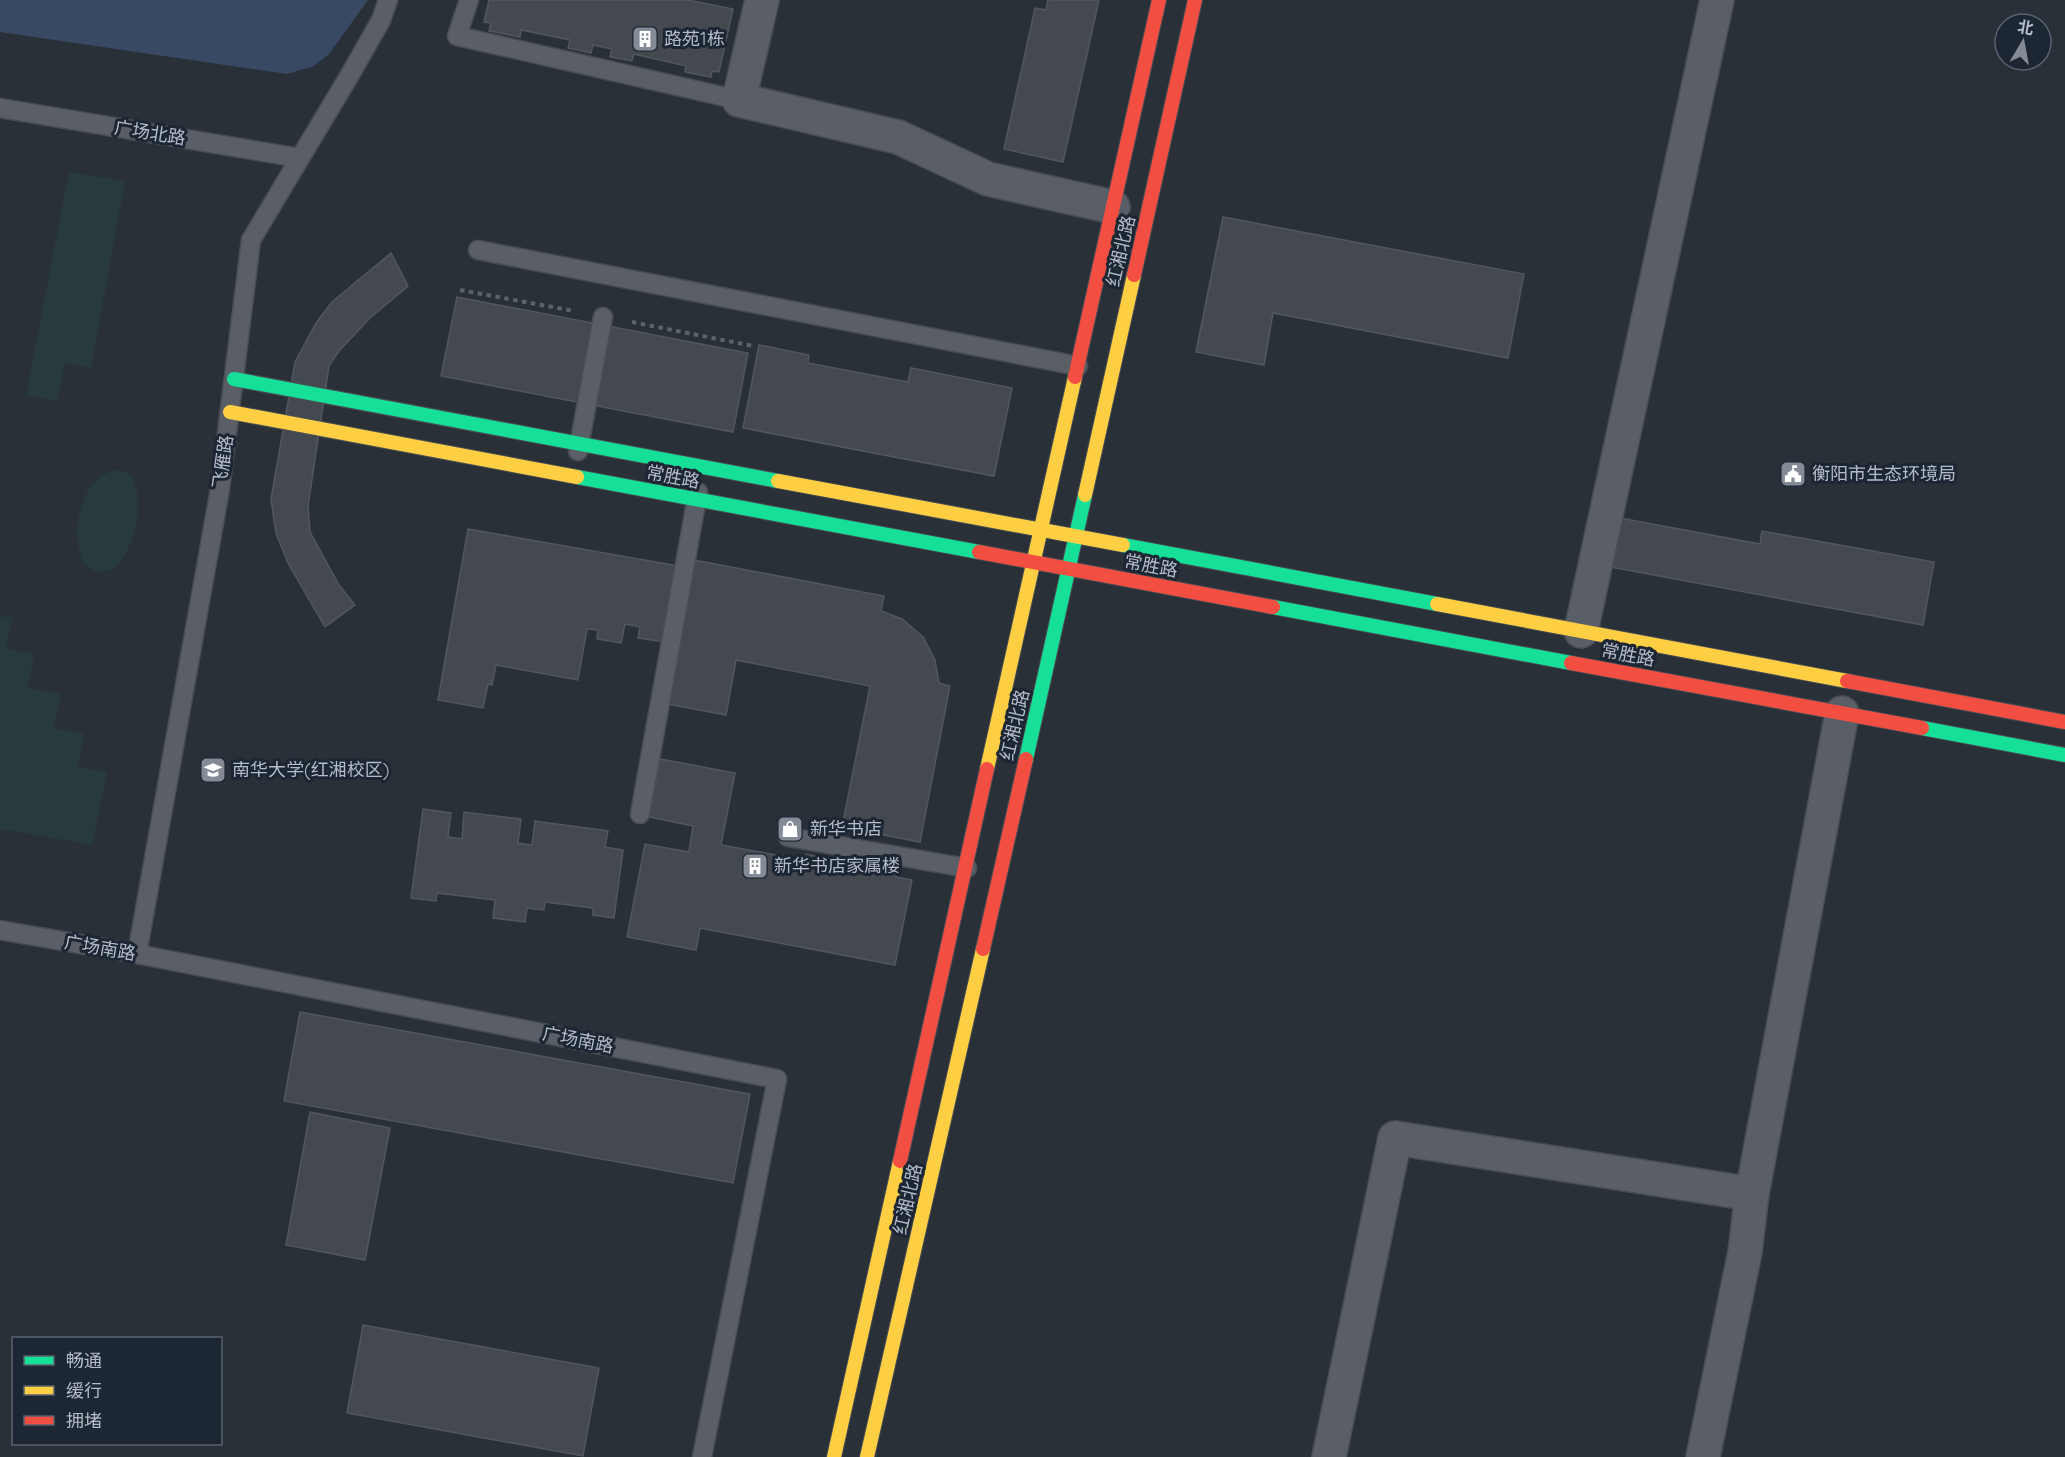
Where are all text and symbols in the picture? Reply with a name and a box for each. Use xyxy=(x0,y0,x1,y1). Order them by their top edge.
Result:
north arrow xyxy=(1993,12,2053,72)
text: 北 xyxy=(2016,16,2035,38)
building icon: 路苑1栋 xyxy=(630,24,660,54)
place label: 路苑1栋 xyxy=(664,27,725,50)
street label: 广场北路 xyxy=(113,116,187,149)
street label: 红湘北路 xyxy=(1101,213,1140,289)
street label: 飞雁路 xyxy=(207,434,238,490)
public building icon: 衡阳市生态环境局 xyxy=(1778,459,1808,489)
street label: 常胜路 xyxy=(644,460,702,493)
place label: 衡阳市生态环境局 xyxy=(1812,462,1956,485)
street label: 常胜路 xyxy=(1122,549,1180,582)
street label: 常胜路 xyxy=(1599,638,1657,671)
street label: 红湘北路 xyxy=(995,687,1034,763)
school or university icon: 南华大学(红湘校区) xyxy=(198,755,228,785)
place label: 南华大学(红湘校区) xyxy=(232,758,389,781)
shop icon: 新华书店 xyxy=(775,814,805,844)
place label: 新华书店 xyxy=(810,817,882,840)
building icon: 新华书店家属楼 xyxy=(740,851,770,881)
place label: 新华书店家属楼 xyxy=(774,854,900,877)
street label: 广场南路 xyxy=(63,930,138,965)
street label: 广场南路 xyxy=(541,1021,616,1058)
street label: 红湘北路 xyxy=(888,1161,927,1237)
legend xyxy=(12,1337,222,1445)
text: 畅通 xyxy=(66,1349,102,1372)
text: 缓行 xyxy=(66,1379,102,1402)
text: 拥堵 xyxy=(66,1409,102,1432)

